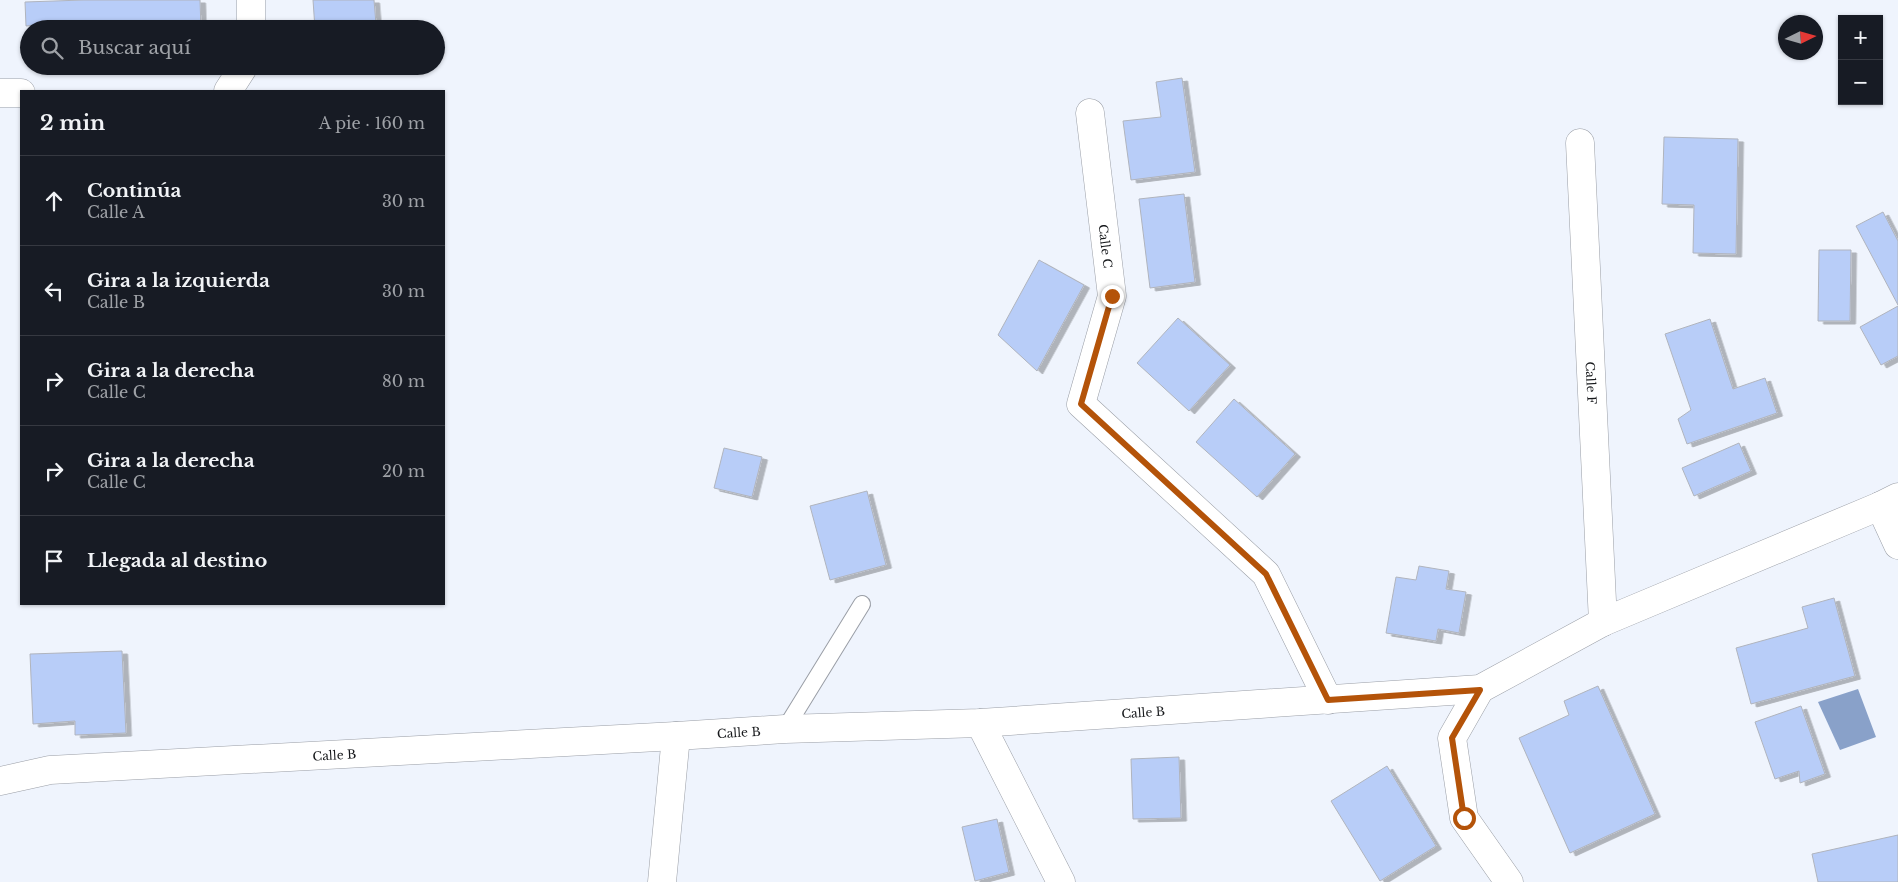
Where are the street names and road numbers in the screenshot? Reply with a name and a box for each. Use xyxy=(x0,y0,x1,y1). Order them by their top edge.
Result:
street label: Calle C xyxy=(1096,223,1116,269)
street label: Calle F xyxy=(1583,361,1600,404)
street label: Calle B xyxy=(1121,703,1165,721)
street label: Calle B xyxy=(716,723,761,741)
street label: Calle B xyxy=(312,746,357,763)

